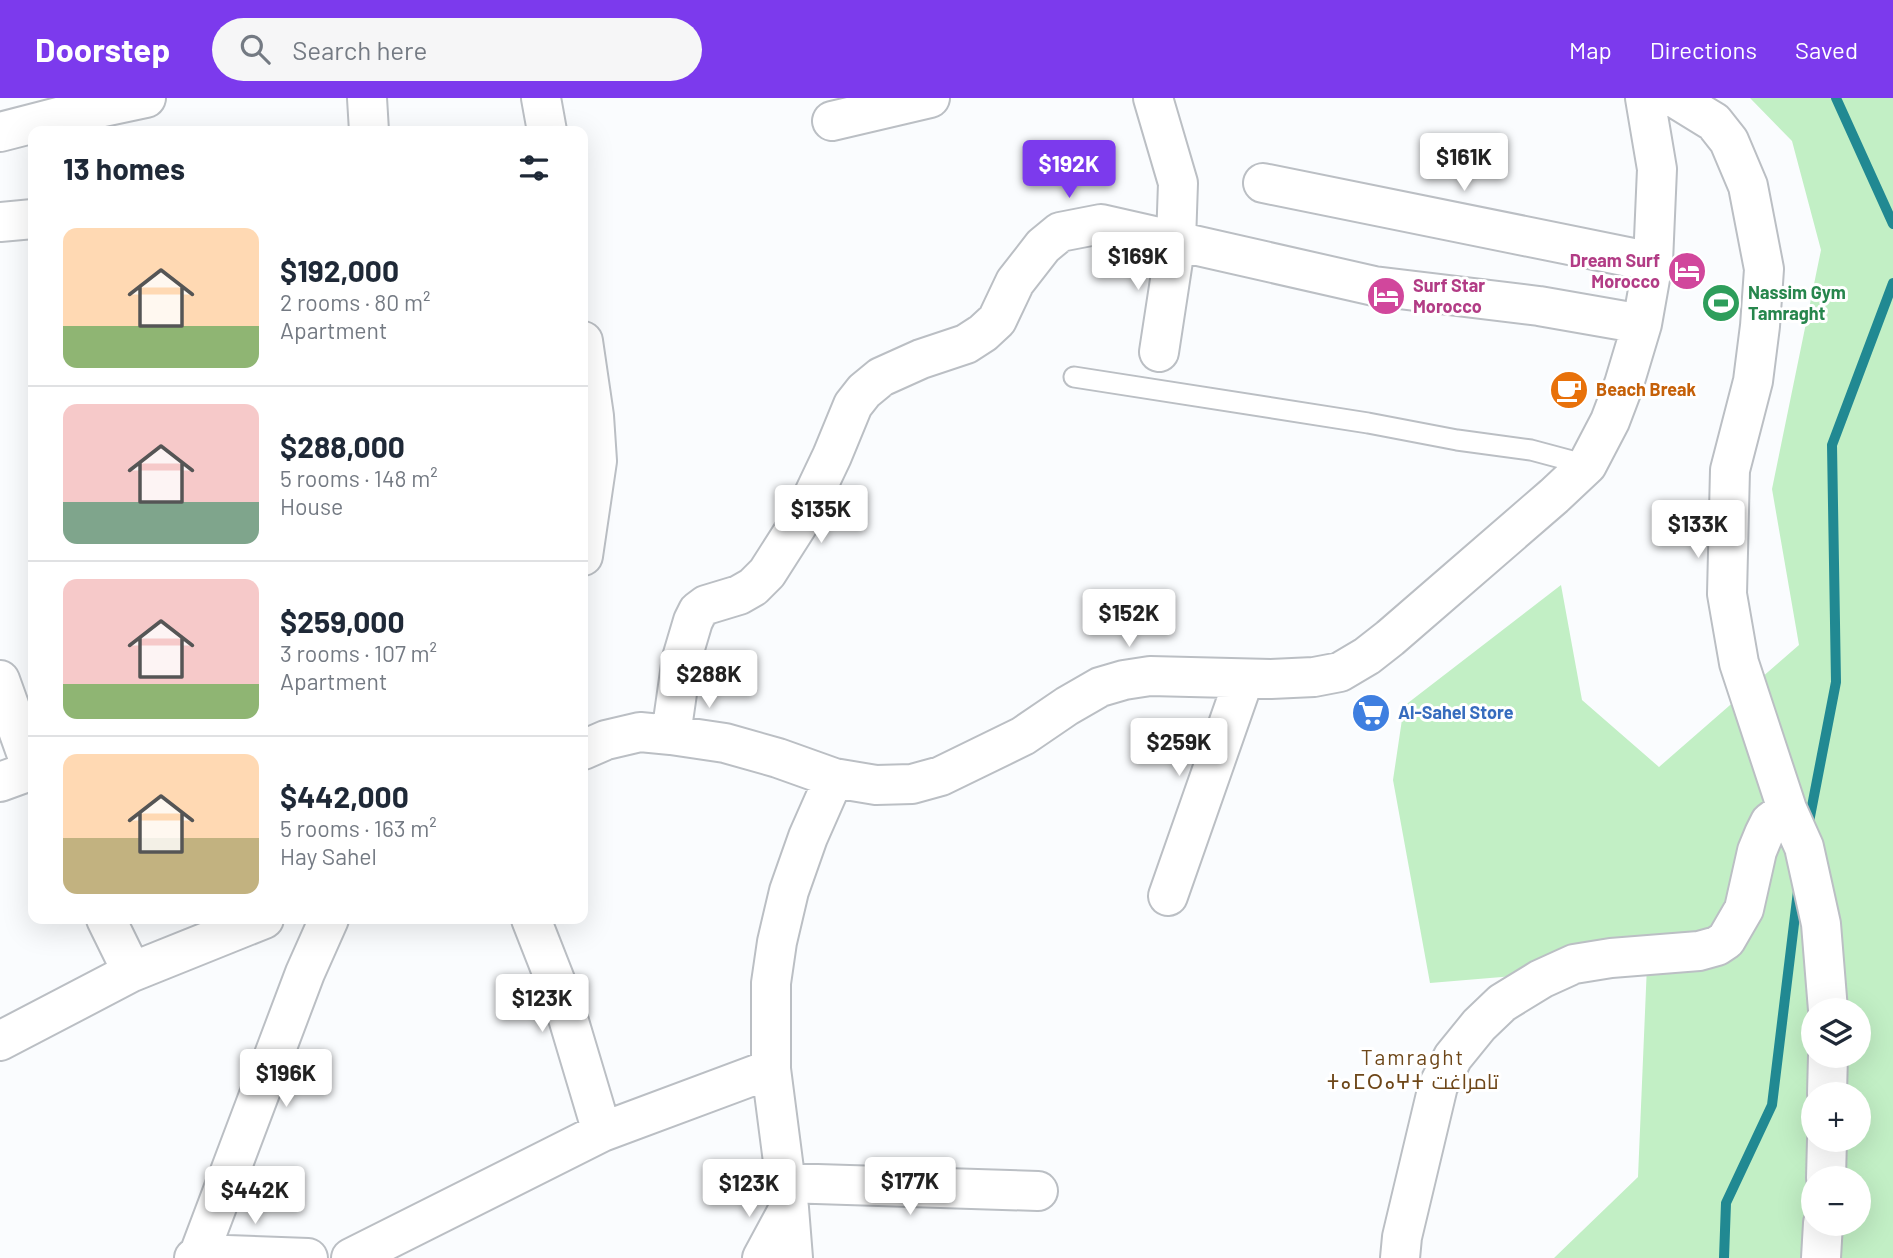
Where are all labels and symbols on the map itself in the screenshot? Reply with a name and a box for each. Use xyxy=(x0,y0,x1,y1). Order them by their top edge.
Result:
pin: $161K xyxy=(1415,134,1513,193)
pin: $192K xyxy=(1020,140,1118,200)
pin: $169K xyxy=(1089,232,1187,292)
place label: Dream Surf Morocco xyxy=(1570,249,1660,292)
hotel icon: Dream Surf Morocco xyxy=(1666,250,1708,292)
place label: Surf Star Morocco xyxy=(1413,274,1485,317)
hotel icon: Surf Star Morocco xyxy=(1365,275,1407,317)
place label: Nassim Gym Tamraght xyxy=(1748,281,1846,324)
sports icon: Nassim Gym Tamraght xyxy=(1700,282,1742,324)
cafe icon: Beach Break xyxy=(1548,369,1590,411)
place label: Beach Break xyxy=(1596,378,1697,400)
pin: $135K xyxy=(772,486,870,545)
pin: $133K xyxy=(1649,500,1747,560)
pin: $152K xyxy=(1080,589,1178,649)
pin: $288K xyxy=(660,650,758,710)
supermarket icon: Al-Sahel Store xyxy=(1350,692,1392,734)
place label: Al-Sahel Store xyxy=(1398,701,1514,723)
pin: $259K xyxy=(1130,718,1228,778)
pin: $123K xyxy=(493,974,591,1034)
district label: Tamraght ⵜⴰⵎⵔⴰⵖⵜ تامراغت xyxy=(1327,1044,1499,1094)
pin: $196K xyxy=(237,1049,335,1109)
pin: $177K xyxy=(861,1158,959,1217)
pin: $123K xyxy=(700,1160,798,1219)
pin: $442K xyxy=(206,1166,304,1226)

